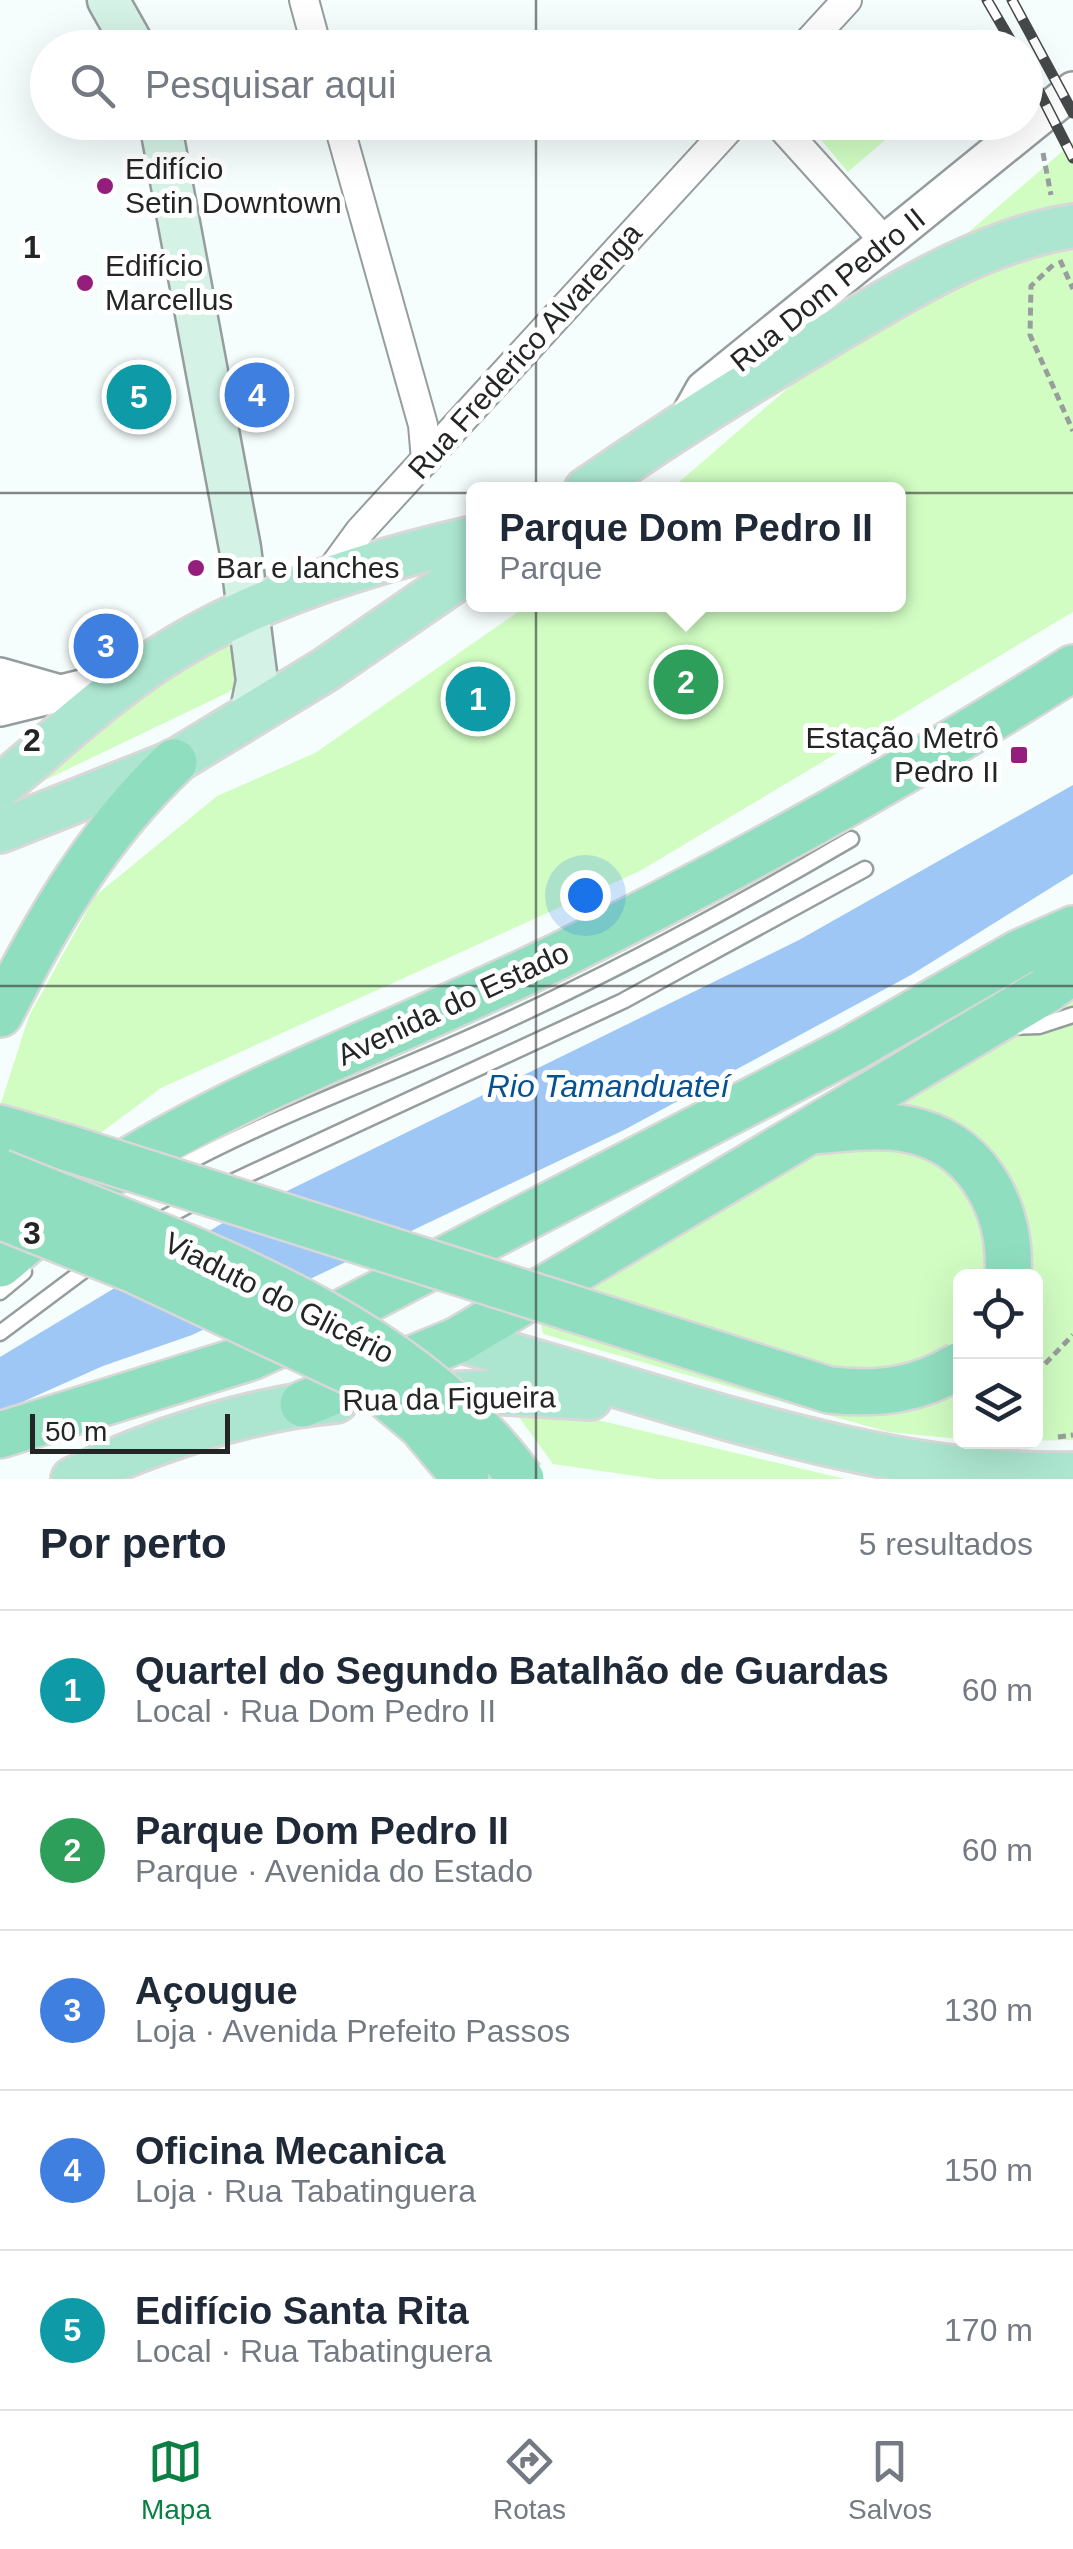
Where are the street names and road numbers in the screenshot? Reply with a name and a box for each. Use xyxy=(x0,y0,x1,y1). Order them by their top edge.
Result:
street label: Rua Dom Pedro II xyxy=(724,201,931,378)
street label: Rua Frederico Alvarenga xyxy=(401,216,648,485)
street label: Avenida do Estado xyxy=(332,935,574,1072)
street label: Viaduto do Glicério xyxy=(159,1225,399,1370)
street label: Rua da Figueira xyxy=(342,1380,556,1417)

